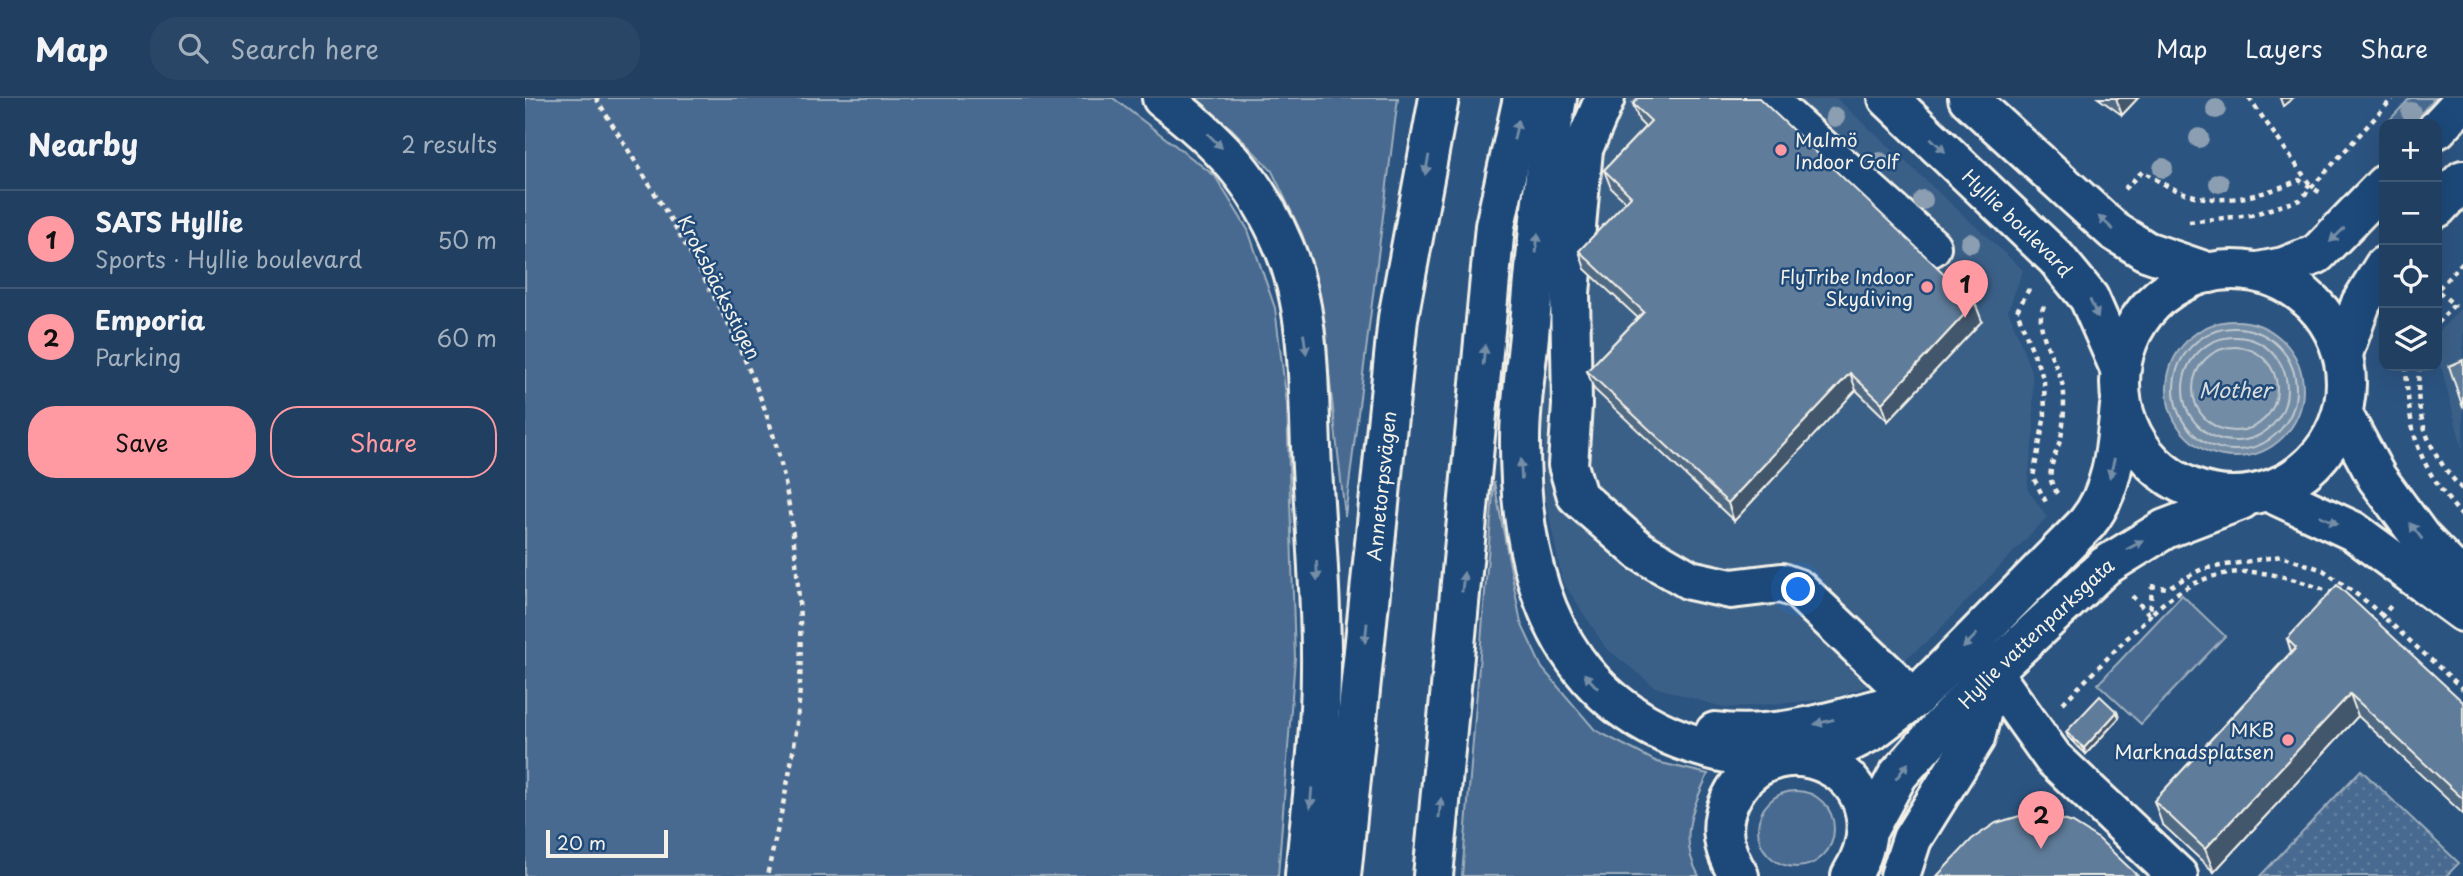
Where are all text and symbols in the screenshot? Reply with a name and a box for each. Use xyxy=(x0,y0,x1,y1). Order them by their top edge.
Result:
search box xyxy=(150,17,640,80)
text: Map xyxy=(35,23,108,73)
icon: search xyxy=(174,29,212,67)
text: Search here xyxy=(230,29,379,68)
text: Map xyxy=(2156,30,2207,66)
text: Layers xyxy=(2245,30,2322,66)
text: Share xyxy=(2360,30,2428,66)
one-way arrow xyxy=(1510,119,1521,141)
map controls xyxy=(2379,119,2442,371)
button: + xyxy=(2379,119,2442,182)
text: Nearby xyxy=(28,121,138,166)
place label: Malmö Indoor Golf xyxy=(1795,125,1901,175)
text: 2 results xyxy=(401,126,497,161)
one-way arrow xyxy=(1206,132,1223,148)
one-way arrow xyxy=(1929,137,1947,153)
marker: Malmö Indoor Golf xyxy=(1773,142,1789,158)
one-way arrow xyxy=(1421,154,1432,176)
street label: Hyllie boulevard xyxy=(1956,162,2080,283)
button: − xyxy=(2379,182,2442,245)
text: SATS Hyllie xyxy=(95,202,243,241)
street label: Kroksbäcksstigen xyxy=(672,210,768,364)
one-way arrow xyxy=(2097,215,2115,231)
text: 1 xyxy=(46,222,57,257)
text: 50 m xyxy=(437,222,497,257)
one-way arrow xyxy=(2330,226,2346,243)
one-way arrow xyxy=(1532,231,1543,253)
text: Sports · Hyllie boulevard xyxy=(95,241,362,276)
button: locate xyxy=(2379,245,2442,308)
pin: 1 xyxy=(1942,260,1988,318)
place label: FlyTribe Indoor Skydiving xyxy=(1780,262,1914,312)
marker: FlyTribe Indoor Skydiving xyxy=(1919,279,1935,295)
one-way arrow xyxy=(2088,299,2100,319)
text: Emporia xyxy=(95,300,205,339)
button: layers xyxy=(2379,308,2442,371)
text: 2 xyxy=(43,320,59,355)
text: 60 m xyxy=(437,320,497,355)
one-way arrow xyxy=(1300,333,1311,355)
text: Parking xyxy=(95,339,181,374)
one-way arrow xyxy=(1479,344,1490,366)
water label: Mother xyxy=(2199,373,2275,405)
button: Save xyxy=(28,406,256,478)
button: Share xyxy=(270,406,497,478)
street label: Annetorpsvägen xyxy=(1359,410,1402,562)
one-way arrow xyxy=(2106,457,2117,479)
one-way arrow xyxy=(1516,458,1527,480)
one-way arrow xyxy=(2319,514,2339,526)
one-way arrow xyxy=(2410,522,2424,540)
one-way arrow xyxy=(2126,540,2146,552)
street label: Hyllie vattenparksgata xyxy=(1951,550,2119,714)
one-way arrow xyxy=(1311,560,1322,582)
one-way arrow xyxy=(1458,571,1469,593)
your location xyxy=(1781,572,1815,606)
one-way arrow xyxy=(1360,622,1371,644)
one-way arrow xyxy=(1962,632,1978,649)
one-way arrow xyxy=(1583,672,1599,690)
place label: MKB Marknadsplatsen xyxy=(2115,715,2274,765)
one-way arrow xyxy=(1813,717,1835,728)
marker: MKB Marknadsplatsen xyxy=(2280,732,2296,748)
one-way arrow xyxy=(1895,763,1910,781)
one-way arrow xyxy=(1306,787,1317,809)
pin: 2 xyxy=(2018,791,2064,849)
one-way arrow xyxy=(1435,797,1446,819)
scale bar xyxy=(546,827,669,859)
text: 20 m xyxy=(557,828,606,856)

